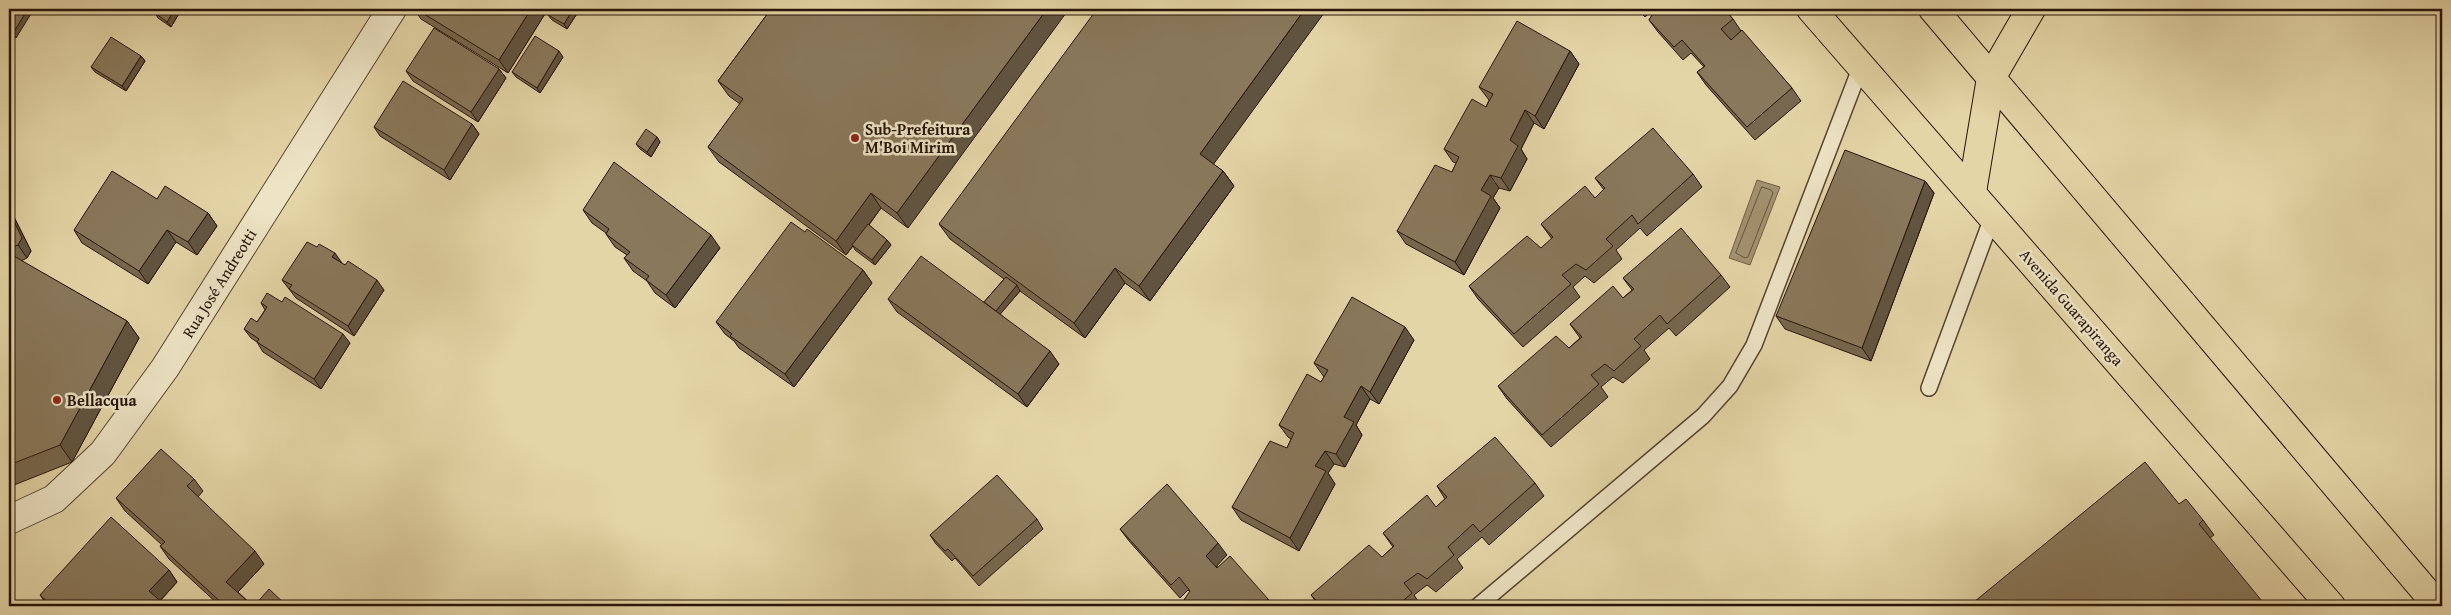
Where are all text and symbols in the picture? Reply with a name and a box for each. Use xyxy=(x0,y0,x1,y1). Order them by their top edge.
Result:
place label: Sub-Prefeitura M'Boi Mirim xyxy=(865,117,971,159)
marker: Sub-Prefeitura M'Boi Mirim xyxy=(849,132,861,144)
street label: Rua José Andreotti xyxy=(176,223,262,342)
street label: Avenida Guarapiranga xyxy=(2014,243,2130,371)
place label: Bellacqua xyxy=(67,388,137,412)
marker: Bellacqua xyxy=(51,394,63,406)

